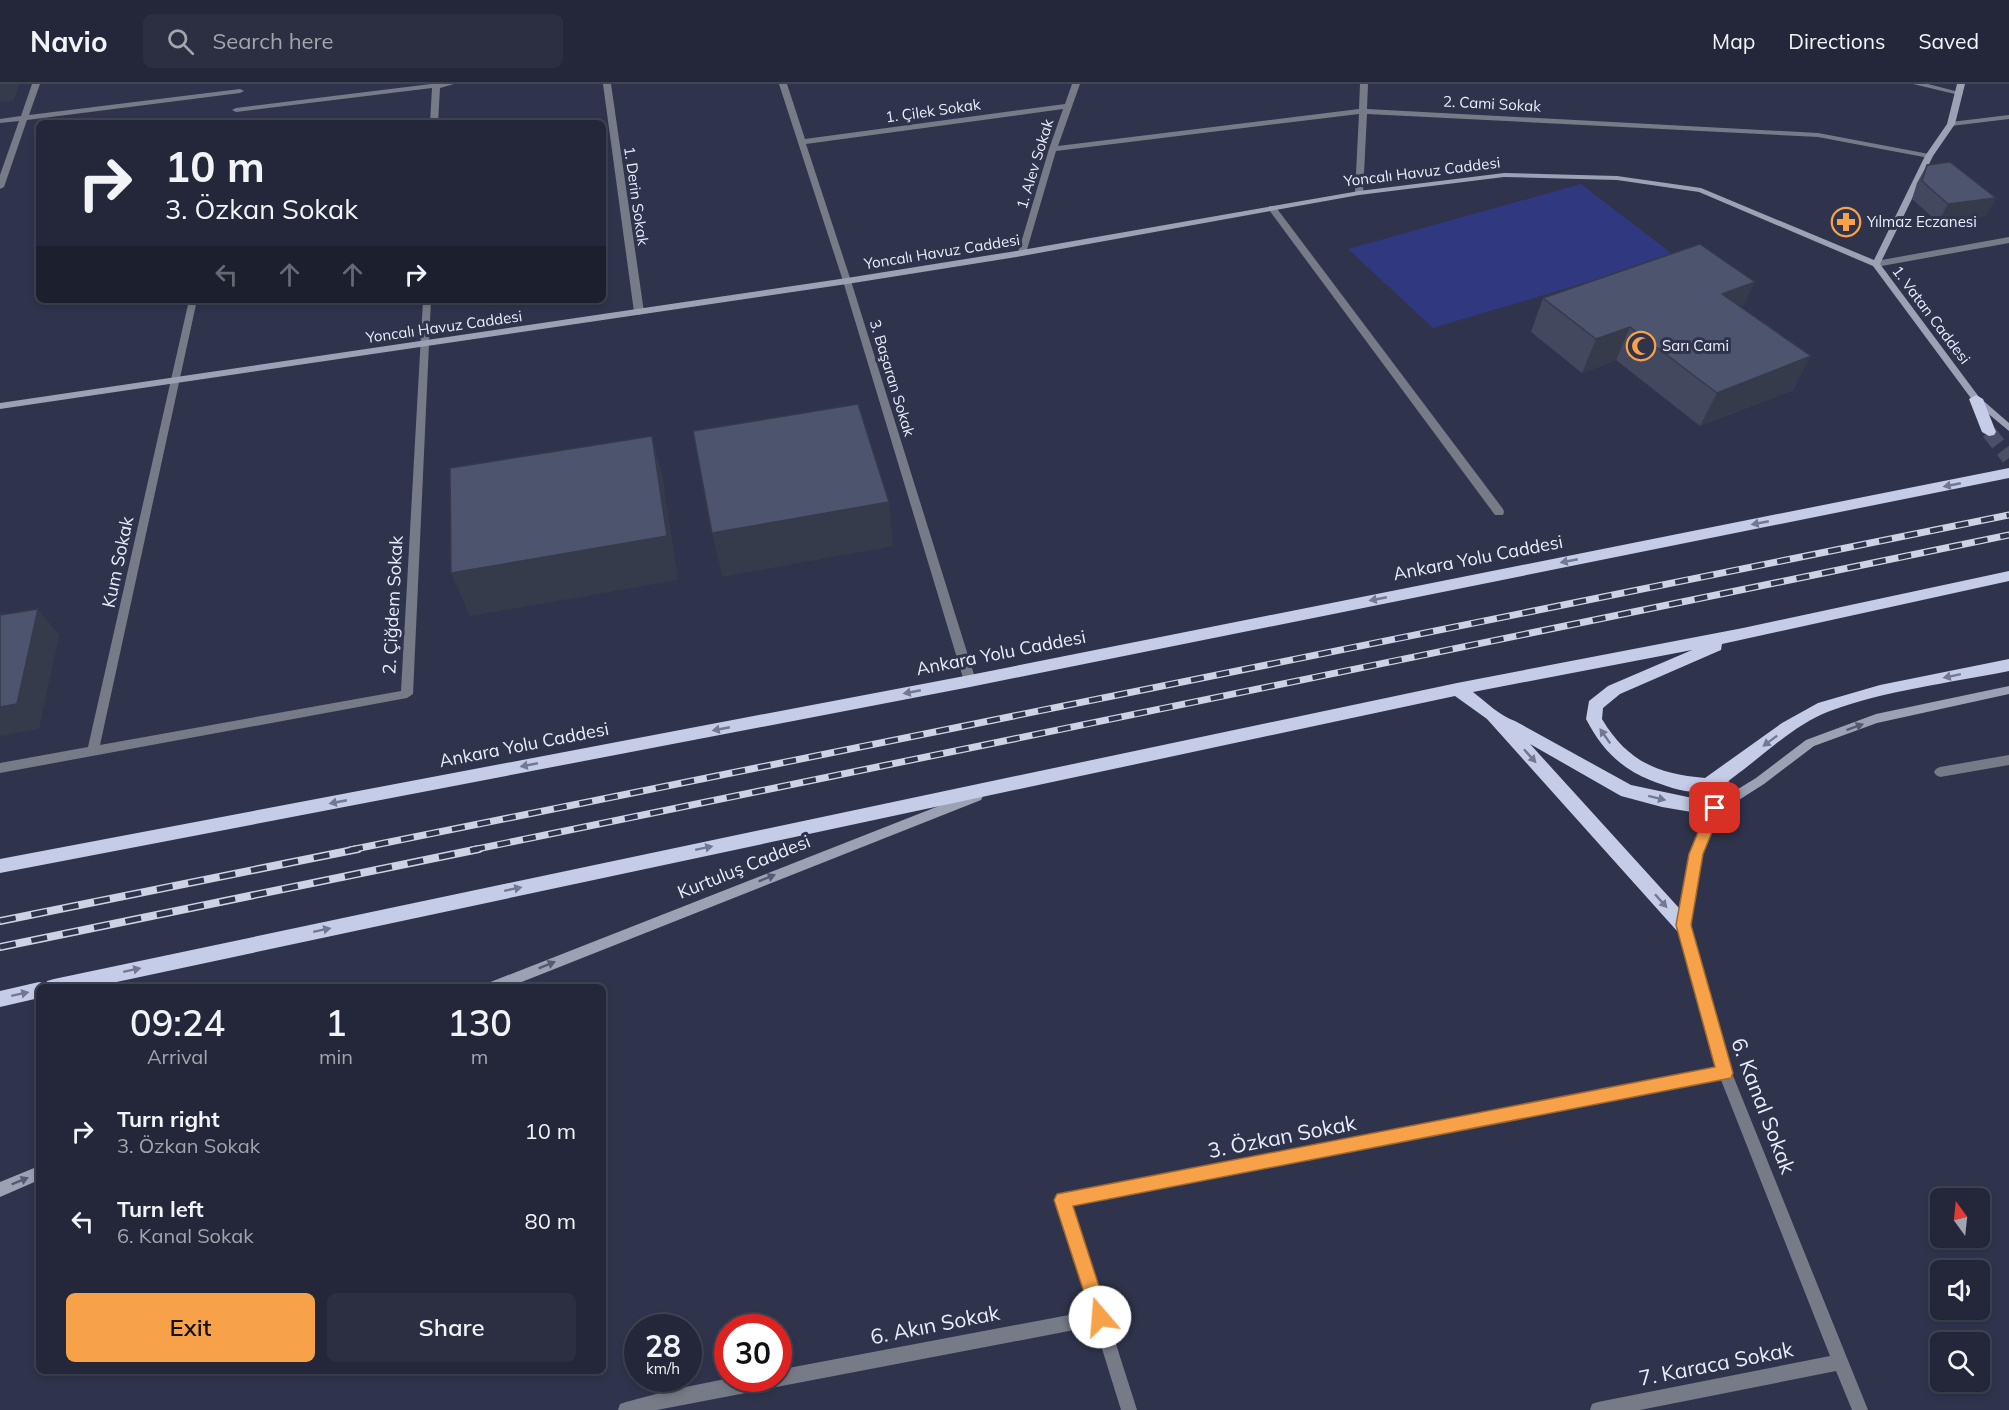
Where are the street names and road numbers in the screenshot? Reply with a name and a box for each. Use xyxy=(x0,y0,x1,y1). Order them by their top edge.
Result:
street label: 2. Cami Sokak xyxy=(1442,91,1542,116)
street label: 1. Çilek Sokak xyxy=(884,94,982,127)
street label: 1. Alev Sokak xyxy=(1012,116,1057,211)
street label: 1. Derin Sokak xyxy=(620,145,653,247)
street label: Yoncalı Havuz Caddesi xyxy=(1342,152,1501,191)
street label: Yoncalı Havuz Caddesi xyxy=(862,230,1021,273)
street label: 1. Vatan Caddesi xyxy=(1888,262,1975,368)
street label: Yoncalı Havuz Caddesi xyxy=(364,306,523,347)
street label: 3. Başaran Sokak xyxy=(866,317,919,439)
street label: Kum Sokak xyxy=(97,513,139,610)
street label: Ankara Yolu Caddesi xyxy=(1391,530,1565,585)
street label: 2. Çiğdem Sokak xyxy=(377,534,408,675)
street label: Ankara Yolu Caddesi xyxy=(914,625,1088,680)
street label: Ankara Yolu Caddesi xyxy=(437,717,611,772)
street label: Kurtuluş Caddesi xyxy=(674,829,814,904)
street label: 6. Kanal Sokak xyxy=(1726,1034,1802,1177)
street label: 3. Özkan Sokak xyxy=(1206,1109,1358,1163)
street label: 6. Akın Sokak xyxy=(868,1299,1002,1349)
street label: 7. Karaca Sokak xyxy=(1637,1335,1795,1391)

